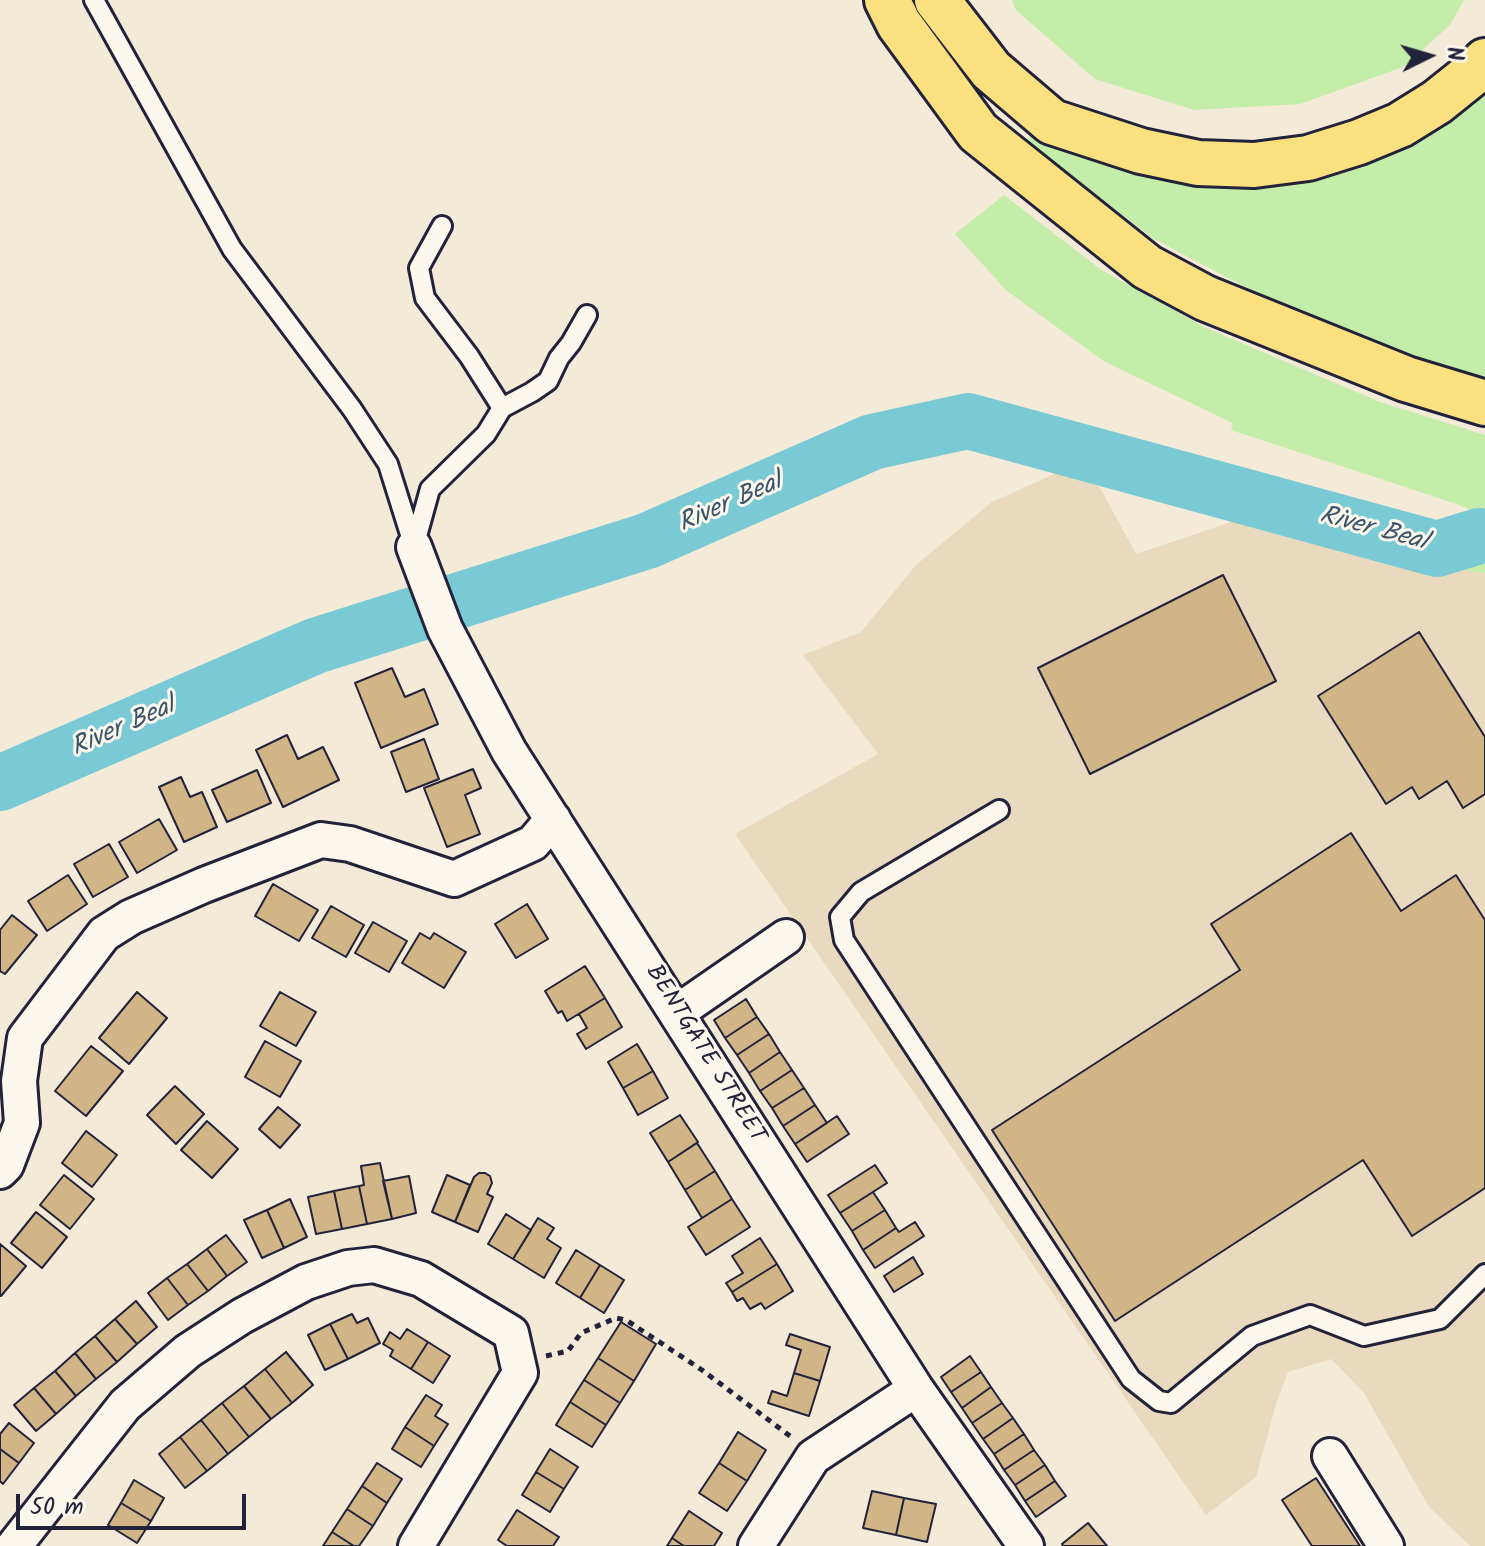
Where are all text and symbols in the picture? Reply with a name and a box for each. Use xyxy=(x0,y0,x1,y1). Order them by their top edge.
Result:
north arrow xyxy=(1389,16,1469,96)
text: N xyxy=(1435,45,1471,62)
water label: River Beal xyxy=(674,468,788,542)
water label: River Beal xyxy=(1316,502,1430,560)
water label: River Beal xyxy=(67,692,181,766)
street label: BENTGATE STREET xyxy=(638,961,770,1149)
scale bar xyxy=(20,1478,250,1528)
text: 50 m xyxy=(30,1488,84,1527)

